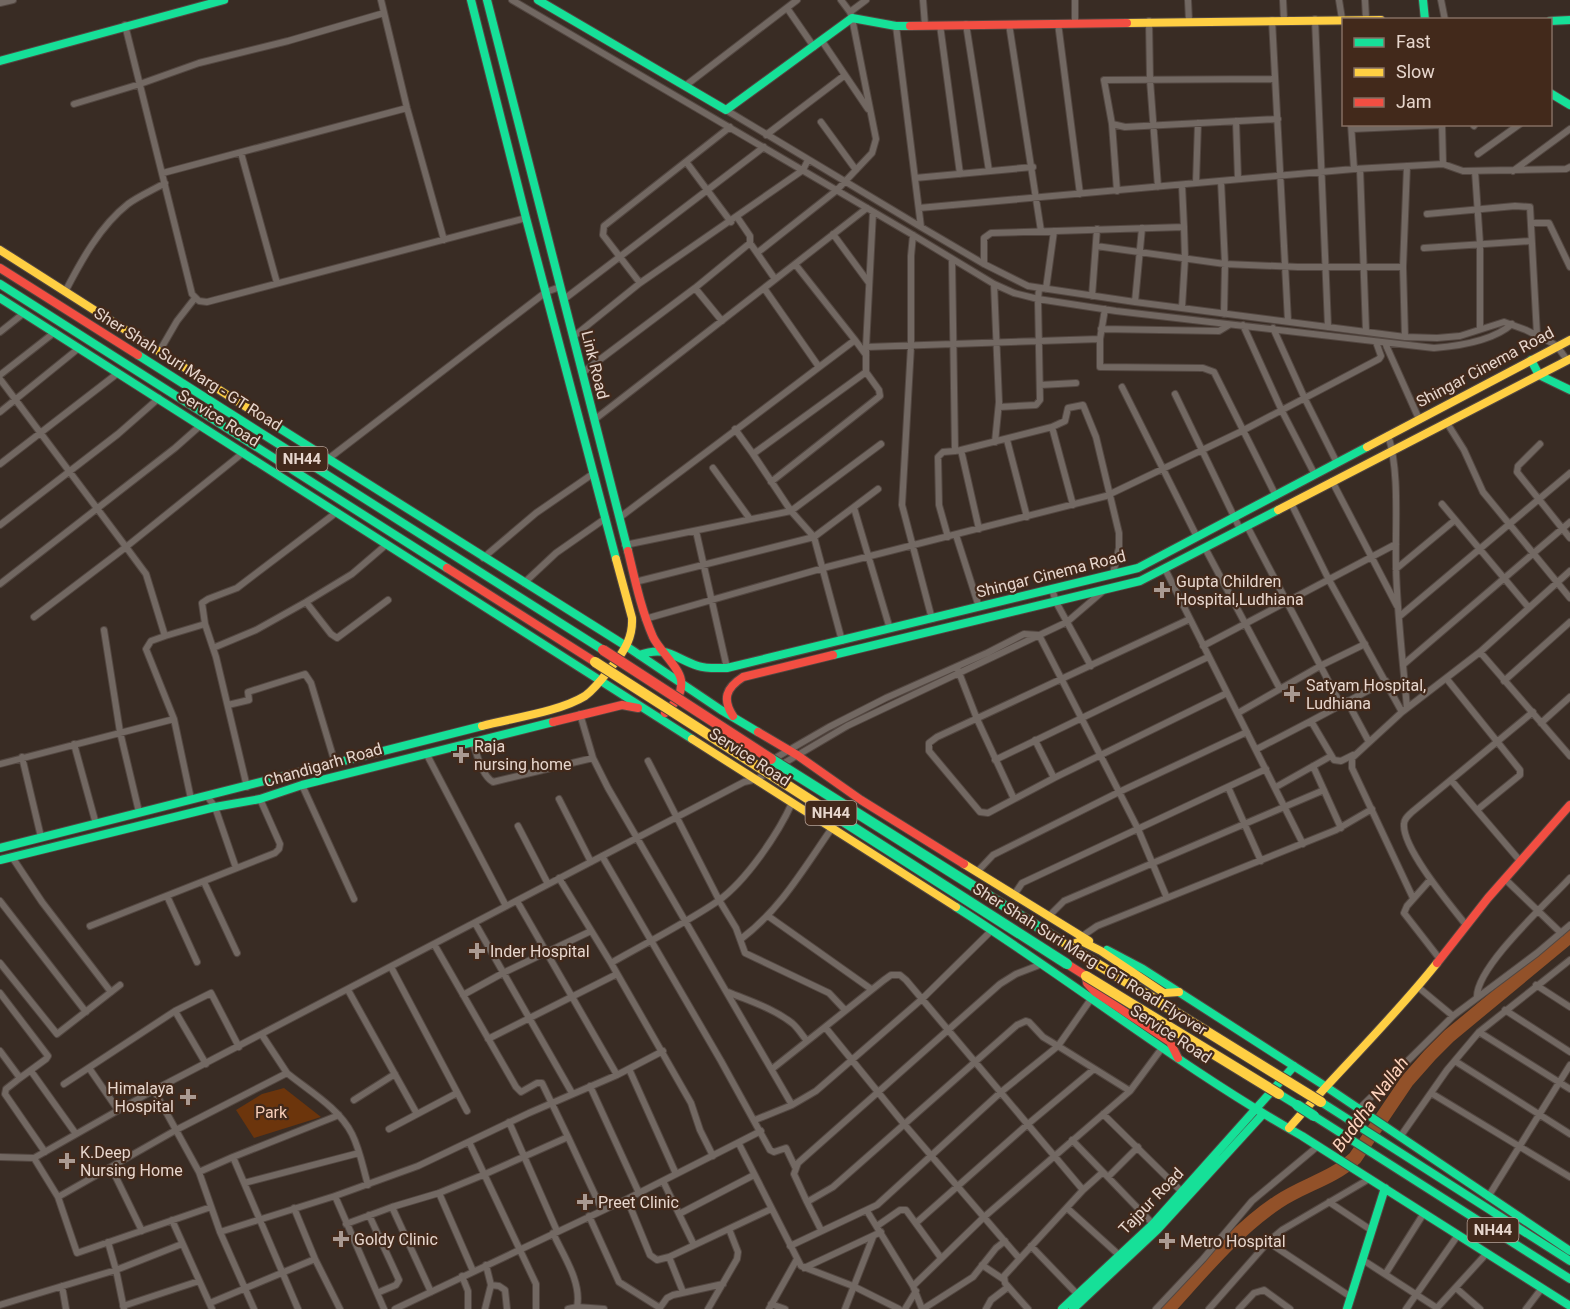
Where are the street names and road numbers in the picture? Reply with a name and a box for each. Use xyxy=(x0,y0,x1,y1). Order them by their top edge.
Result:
street label: Sher Shah Suri Marg - GT Road xyxy=(91,303,285,435)
street label: Shingar Cinema Road xyxy=(1413,323,1557,411)
street label: Link Road xyxy=(577,329,613,401)
street label: Service Road xyxy=(175,385,263,451)
road number: NH44 xyxy=(276,447,328,471)
street label: Shingar Cinema Road xyxy=(974,546,1128,602)
street label: Service Road xyxy=(706,724,794,790)
street label: Chandigarh Road xyxy=(262,739,384,791)
road number: NH44 xyxy=(806,801,856,825)
street label: Sher Shah Suri Marg - GT Road Flyover xyxy=(969,879,1211,1040)
street label: Service Road xyxy=(1127,1001,1215,1067)
street label: Tajpur Road xyxy=(1115,1164,1187,1238)
road number: NH44 xyxy=(1468,1218,1518,1242)

